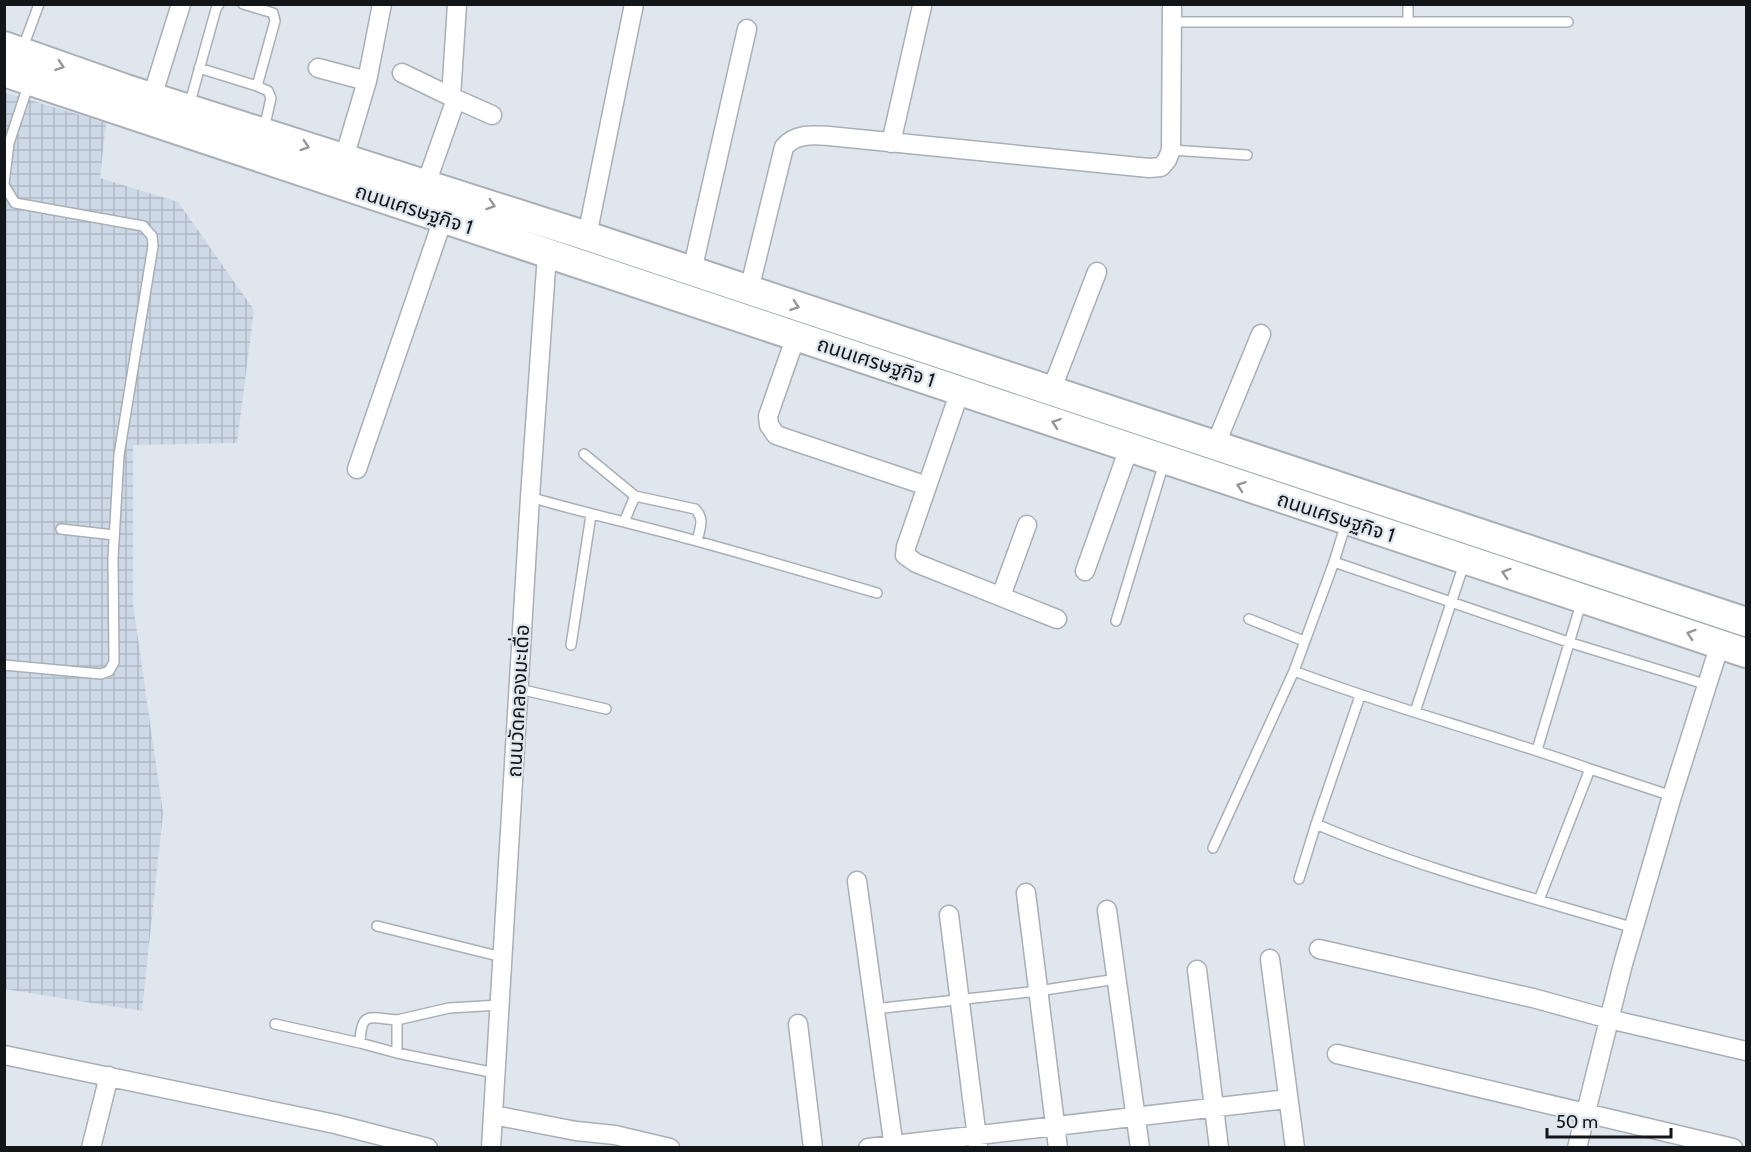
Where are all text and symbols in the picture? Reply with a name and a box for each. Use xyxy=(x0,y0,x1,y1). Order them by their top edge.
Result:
one-way arrow xyxy=(54,58,65,71)
one-way arrow xyxy=(299,138,310,151)
street label: ถนนเศรษฐกิจ 1 xyxy=(352,179,476,239)
one-way arrow xyxy=(485,198,496,210)
one-way arrow xyxy=(789,299,800,311)
street label: ถนนเศรษฐกิจ 1 xyxy=(814,332,938,392)
one-way arrow xyxy=(1051,418,1062,430)
one-way arrow xyxy=(1236,480,1247,493)
street label: ถนนเศรษฐกิจ 1 xyxy=(1274,487,1398,547)
one-way arrow xyxy=(1501,568,1512,581)
street label: ถนนวัดคลองมะเดื่อ xyxy=(500,624,534,778)
one-way arrow xyxy=(1686,629,1697,641)
scale bar xyxy=(1547,1101,1672,1139)
text: 50 m xyxy=(1556,1111,1598,1133)

